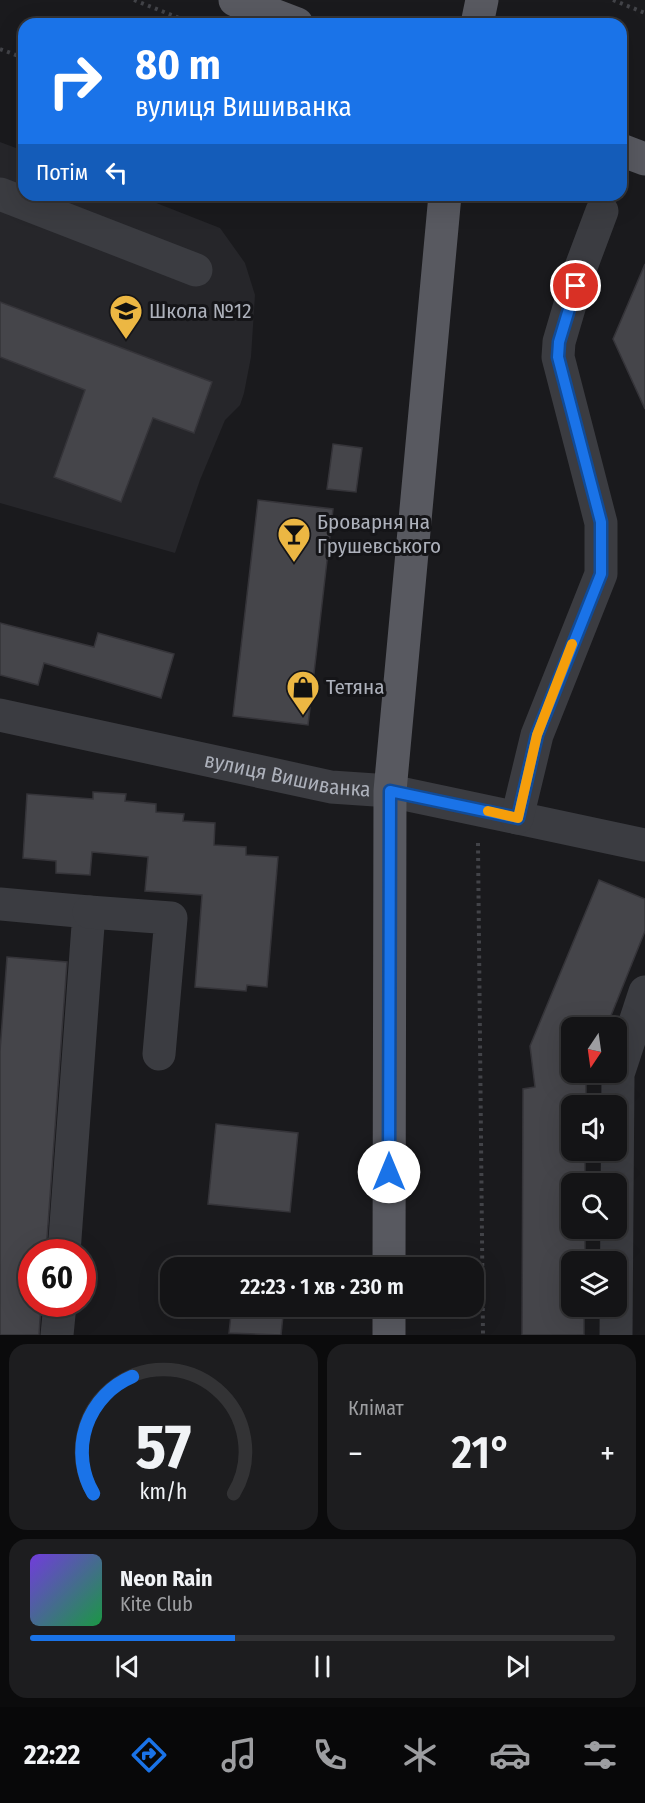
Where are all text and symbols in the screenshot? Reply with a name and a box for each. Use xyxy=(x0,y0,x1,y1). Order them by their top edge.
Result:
text: 80 m xyxy=(135,40,221,90)
icon: right xyxy=(36,42,114,120)
text: вулиця Вишиванка xyxy=(135,91,352,123)
icon: left xyxy=(100,156,133,189)
text: Потім xyxy=(36,159,88,186)
pin xyxy=(550,260,601,311)
icon: arrive xyxy=(559,269,592,302)
school or university icon: Школа №12 xyxy=(108,293,144,340)
place label: Школа №12 xyxy=(149,298,251,324)
place label: Броварня на Грушевського xyxy=(317,509,441,559)
bar icon: Броварня на Грушевського xyxy=(276,516,312,563)
shop icon: Тетяна xyxy=(285,669,321,716)
place label: Тетяна xyxy=(326,674,384,700)
street label: вулиця Вишиванка xyxy=(202,747,371,803)
north arrow xyxy=(561,1017,627,1083)
map controls xyxy=(561,1017,627,1317)
button: sound xyxy=(561,1095,627,1161)
position arrow xyxy=(357,1140,421,1204)
button: search xyxy=(561,1173,627,1239)
speed limit sign: 60 xyxy=(18,1239,96,1317)
button: layers xyxy=(561,1251,627,1317)
text: 22:23 · 1 хв · 230 m xyxy=(240,1273,404,1300)
text: Клімат xyxy=(348,1396,404,1420)
text: 57 xyxy=(136,1410,191,1485)
text: 21° xyxy=(452,1426,511,1480)
text: − xyxy=(348,1434,363,1474)
text: + xyxy=(600,1434,615,1474)
text: km/h xyxy=(140,1479,187,1505)
text: Neon Rain xyxy=(120,1565,213,1592)
text: Kite Club xyxy=(120,1592,193,1616)
icon: previous xyxy=(111,1650,144,1683)
icon: pause xyxy=(306,1650,339,1683)
icon: next xyxy=(501,1650,534,1683)
icon: directions xyxy=(128,1734,170,1776)
icon: music xyxy=(218,1734,260,1776)
icon: phone xyxy=(309,1734,351,1776)
icon: climate xyxy=(399,1734,441,1776)
icon: car xyxy=(489,1734,531,1776)
icon: filters xyxy=(579,1734,621,1776)
text: 22:22 xyxy=(24,1739,80,1771)

